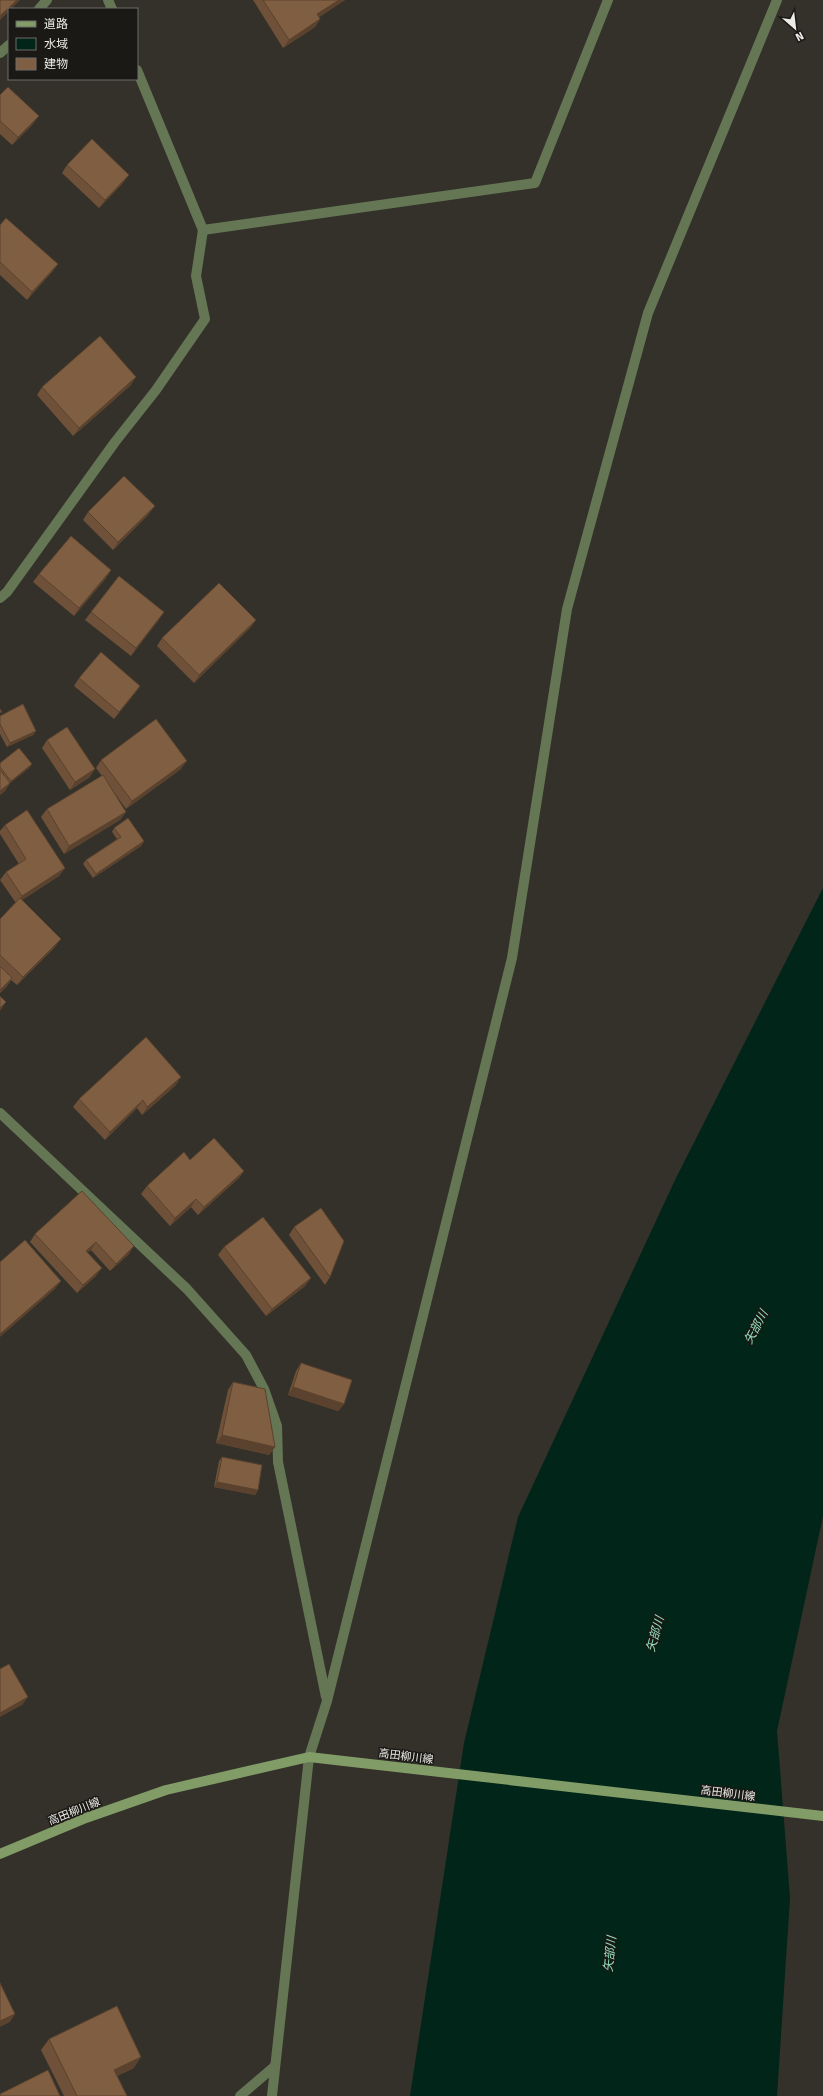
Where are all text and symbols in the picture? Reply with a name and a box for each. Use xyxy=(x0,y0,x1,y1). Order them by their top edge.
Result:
legend xyxy=(8,8,138,80)
north arrow xyxy=(775,8,815,48)
text: 道路 xyxy=(44,17,68,31)
text: N xyxy=(793,29,806,44)
text: 水域 xyxy=(44,37,68,51)
text: 建物 xyxy=(44,57,68,71)
water label: 矢部川 xyxy=(741,1306,772,1346)
water label: 矢部川 xyxy=(643,1613,667,1653)
street label: 高田柳川線 xyxy=(378,1747,434,1766)
street label: 高田柳川線 xyxy=(700,1784,756,1803)
street label: 高田柳川線 xyxy=(46,1795,102,1828)
water label: 矢部川 xyxy=(601,1933,619,1973)

